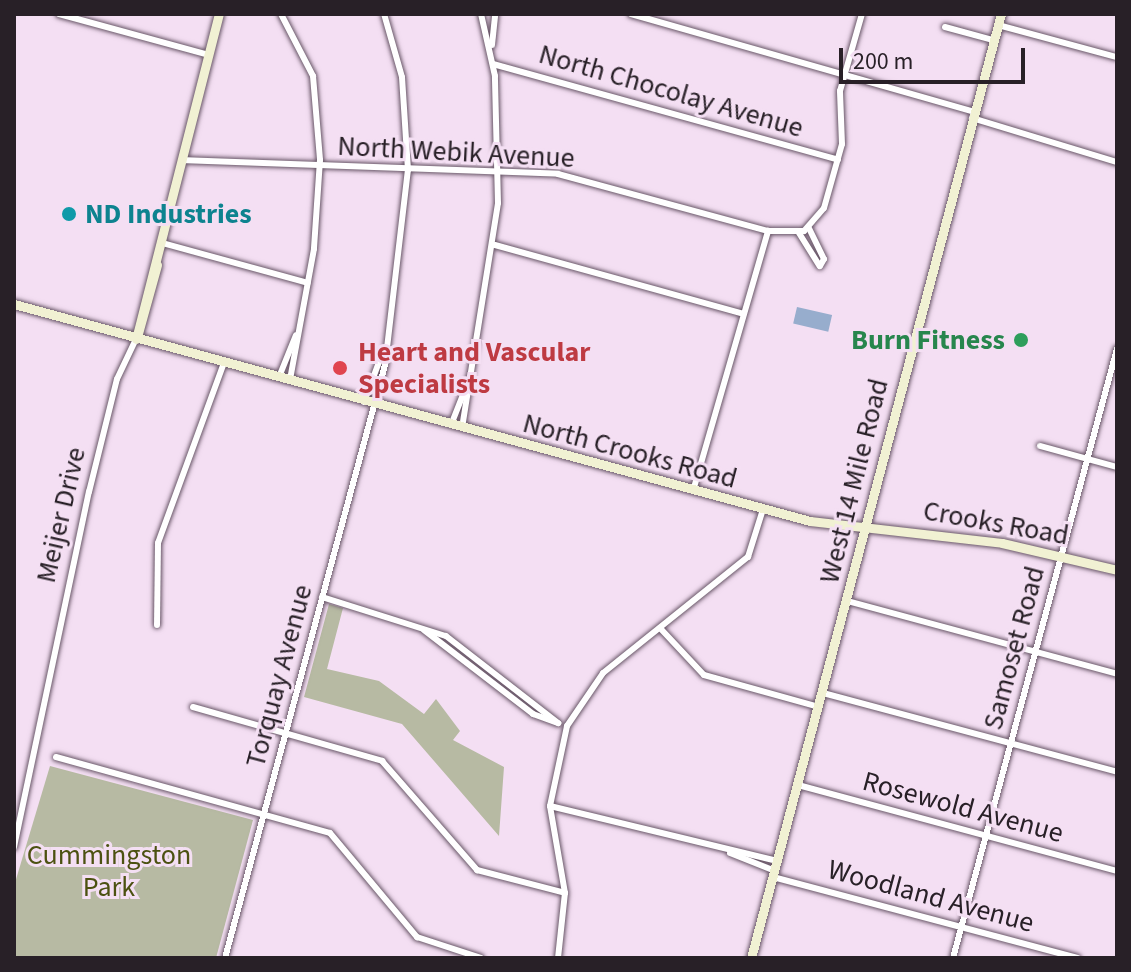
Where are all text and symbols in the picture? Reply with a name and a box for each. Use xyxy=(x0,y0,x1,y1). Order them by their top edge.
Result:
scale bar xyxy=(843,32,1029,82)
street label: North Chocolay Avenue xyxy=(535,37,807,145)
text: 200 m xyxy=(853,44,913,79)
street label: North Webik Avenue xyxy=(337,129,575,175)
place label: ND Industries xyxy=(85,197,252,231)
marker: ND Industries xyxy=(60,205,78,223)
place label: Burn Fitness xyxy=(851,323,1005,357)
marker: Burn Fitness xyxy=(1012,331,1030,349)
place label: Heart and Vascular Specialists xyxy=(358,335,590,401)
marker: Heart and Vascular Specialists xyxy=(329,357,351,379)
street label: West 14 Mile Road xyxy=(812,375,896,587)
street label: North Crooks Road xyxy=(519,406,741,496)
street label: Meijer Drive xyxy=(29,444,93,586)
street label: Crooks Road xyxy=(921,494,1071,552)
street label: Samoset Road xyxy=(976,563,1052,733)
street label: Torquay Avenue xyxy=(238,581,320,771)
street label: Rosewold Avenue xyxy=(859,764,1067,850)
park label: Cummingston Park xyxy=(27,838,191,904)
street label: Woodland Avenue xyxy=(824,852,1038,940)

